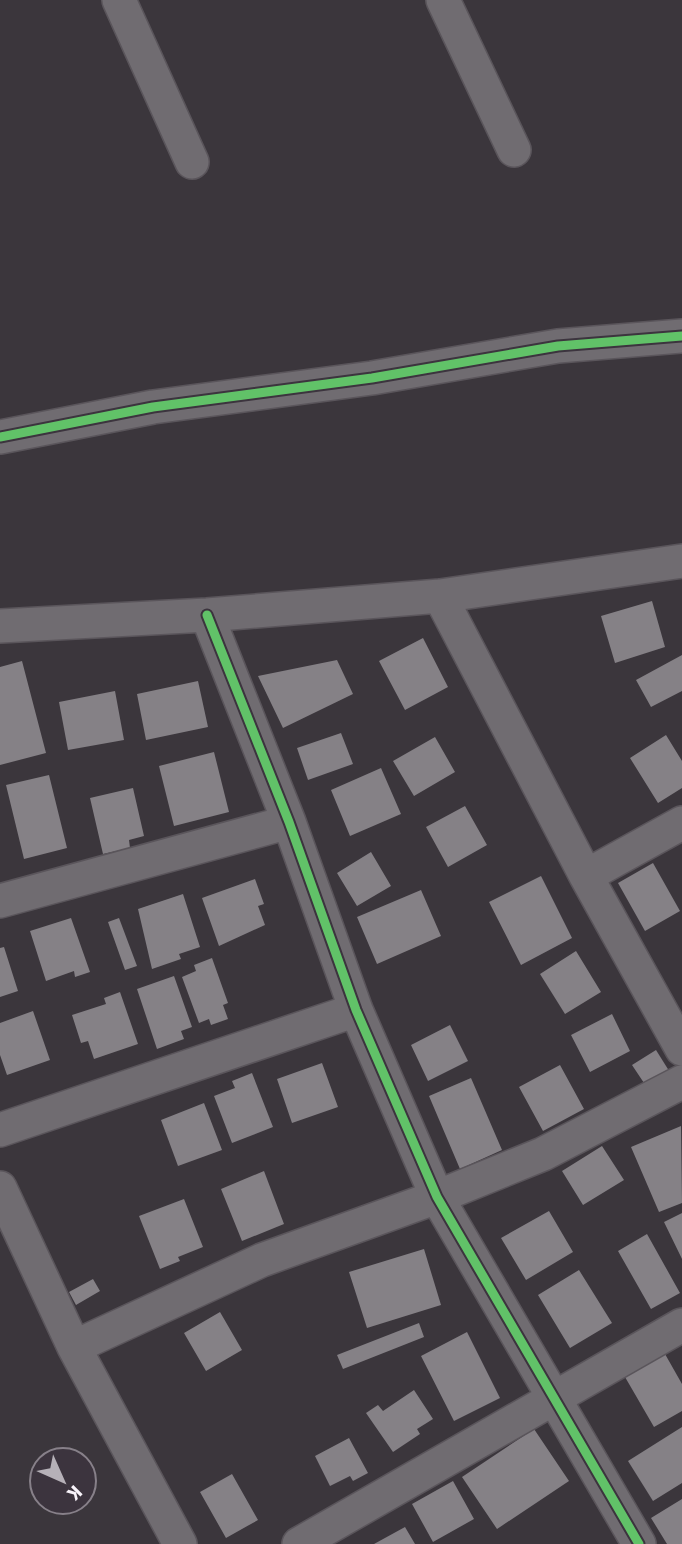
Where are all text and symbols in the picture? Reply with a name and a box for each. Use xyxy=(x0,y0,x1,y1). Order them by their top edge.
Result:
north arrow xyxy=(28,1446,98,1516)
text: K xyxy=(62,1481,87,1505)

